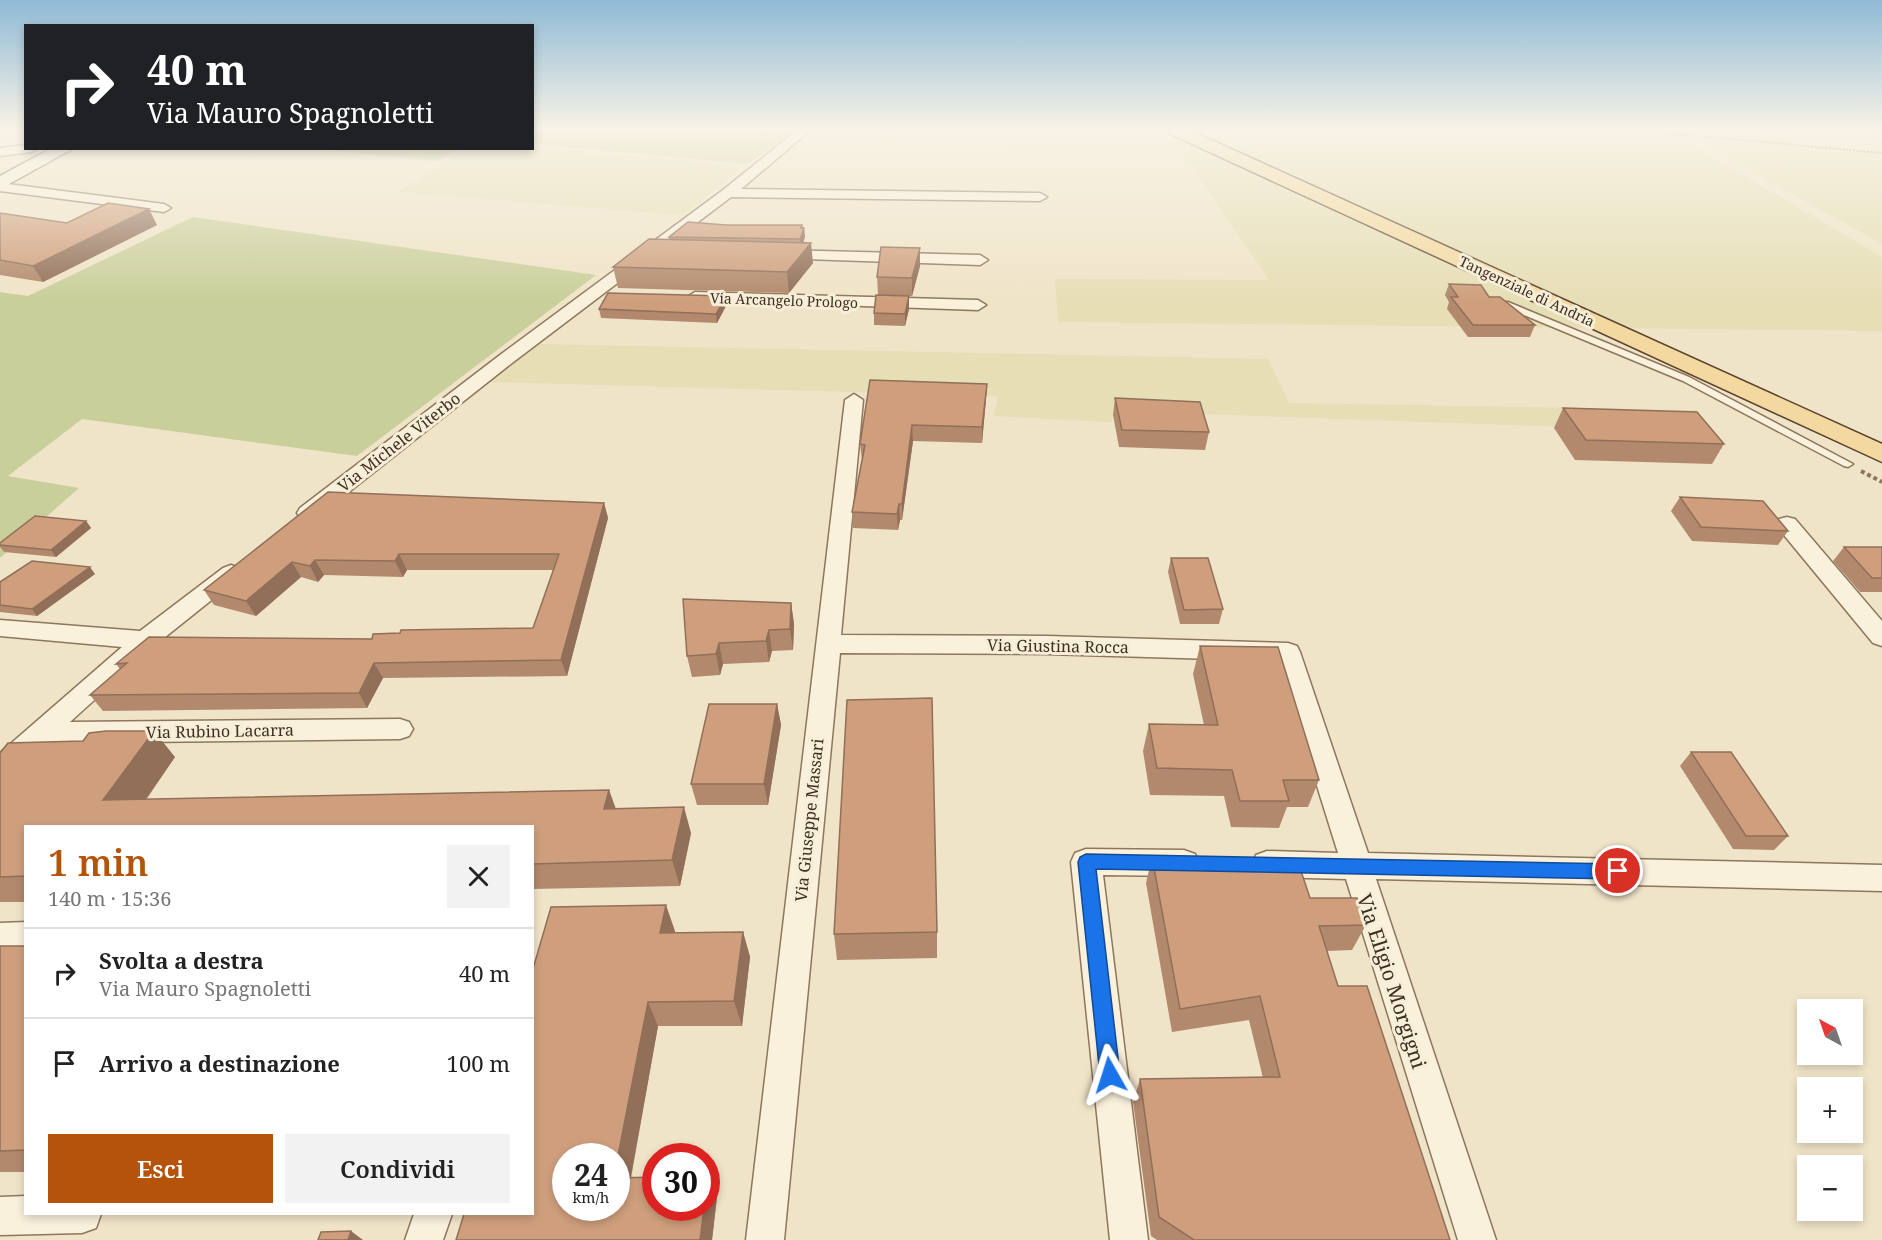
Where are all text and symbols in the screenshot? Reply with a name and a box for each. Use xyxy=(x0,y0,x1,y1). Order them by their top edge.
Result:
text: 40 m xyxy=(147,40,247,97)
icon: right xyxy=(48,48,126,126)
text: Via Mauro Spagnoletti xyxy=(147,94,434,131)
street label: Tangenziale di Andria xyxy=(1456,251,1598,331)
street label: Via Arcangelo Prologo xyxy=(710,288,858,312)
street label: Via Michele Viterbo xyxy=(333,387,465,497)
street label: Via Giustina Rocca xyxy=(987,634,1129,658)
street label: Via Rubino Lacarra xyxy=(146,719,294,743)
street label: Via Giuseppe Massari xyxy=(789,737,829,903)
text: 1 min xyxy=(48,838,149,887)
button: close xyxy=(447,845,510,908)
pin xyxy=(1592,845,1643,896)
icon: arrive xyxy=(1601,854,1634,887)
text: 140 m · 15:36 xyxy=(48,885,171,912)
street label: Via Eligio Morgigni xyxy=(1351,890,1433,1072)
text: Svolta a destra xyxy=(99,945,264,975)
icon: right xyxy=(48,957,81,990)
text: 40 m xyxy=(459,958,510,988)
text: Via Mauro Spagnoletti xyxy=(99,975,311,1002)
north arrow xyxy=(1797,999,1863,1065)
map controls xyxy=(1797,999,1863,1221)
position arrow xyxy=(1078,1043,1142,1107)
icon: arrive xyxy=(48,1047,81,1080)
text: Arrivo a destinazione xyxy=(99,1048,340,1078)
text: 100 m xyxy=(447,1048,510,1078)
button: + xyxy=(1797,1077,1863,1143)
button: Esci xyxy=(48,1134,273,1203)
button: Condividi xyxy=(285,1134,510,1203)
speed limit sign: 30 xyxy=(642,1143,720,1221)
text: 24 xyxy=(574,1154,608,1195)
button: − xyxy=(1797,1155,1863,1221)
text: km/h xyxy=(573,1187,609,1207)

